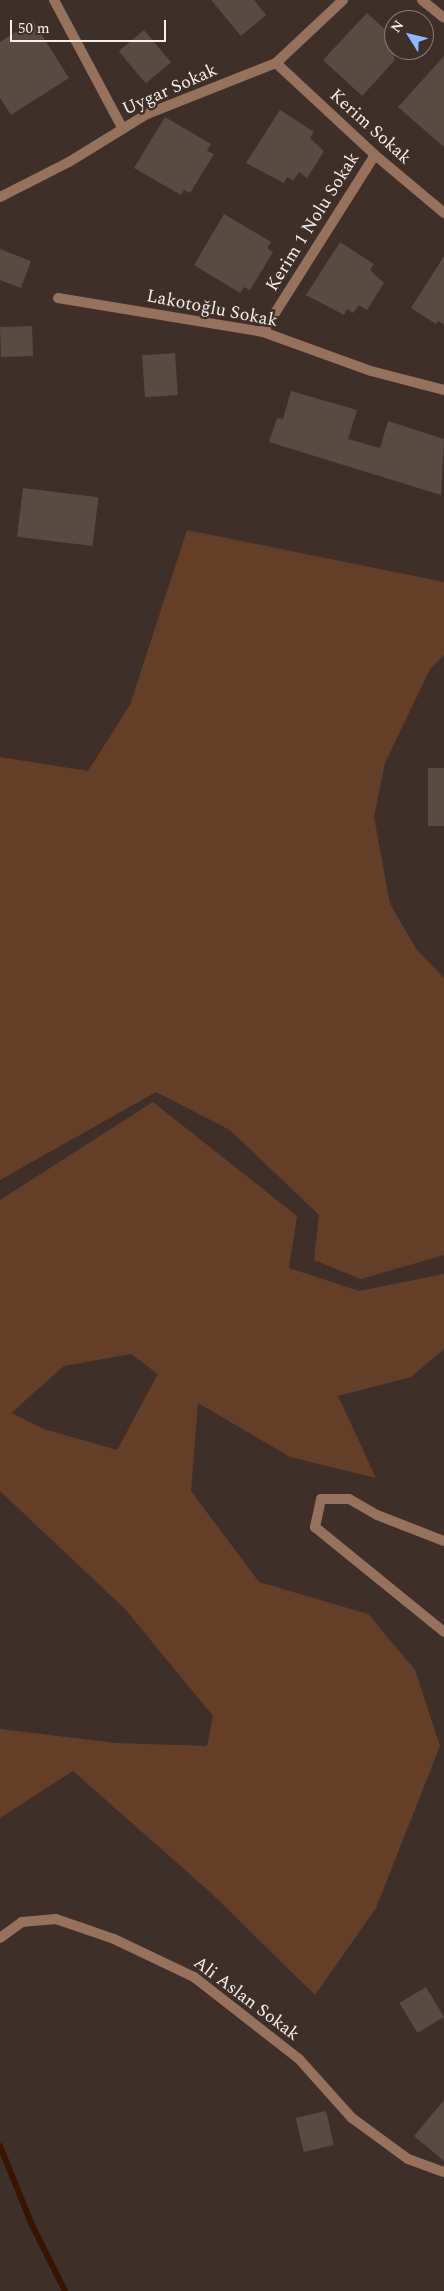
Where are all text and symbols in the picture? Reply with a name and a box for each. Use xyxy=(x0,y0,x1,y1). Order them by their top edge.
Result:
scale bar xyxy=(12,10,169,42)
north arrow xyxy=(384,10,434,60)
text: N xyxy=(385,16,409,37)
text: 50 m xyxy=(18,17,50,40)
street label: Uygar Sokak xyxy=(119,59,221,121)
street label: Kerim Sokak xyxy=(325,85,415,169)
street label: Kerim 1 Nolu Sokak xyxy=(262,149,364,295)
street label: Lakotoğlu Sokak xyxy=(145,286,279,332)
street label: Ali Aslan Sokak xyxy=(189,1952,303,2046)

